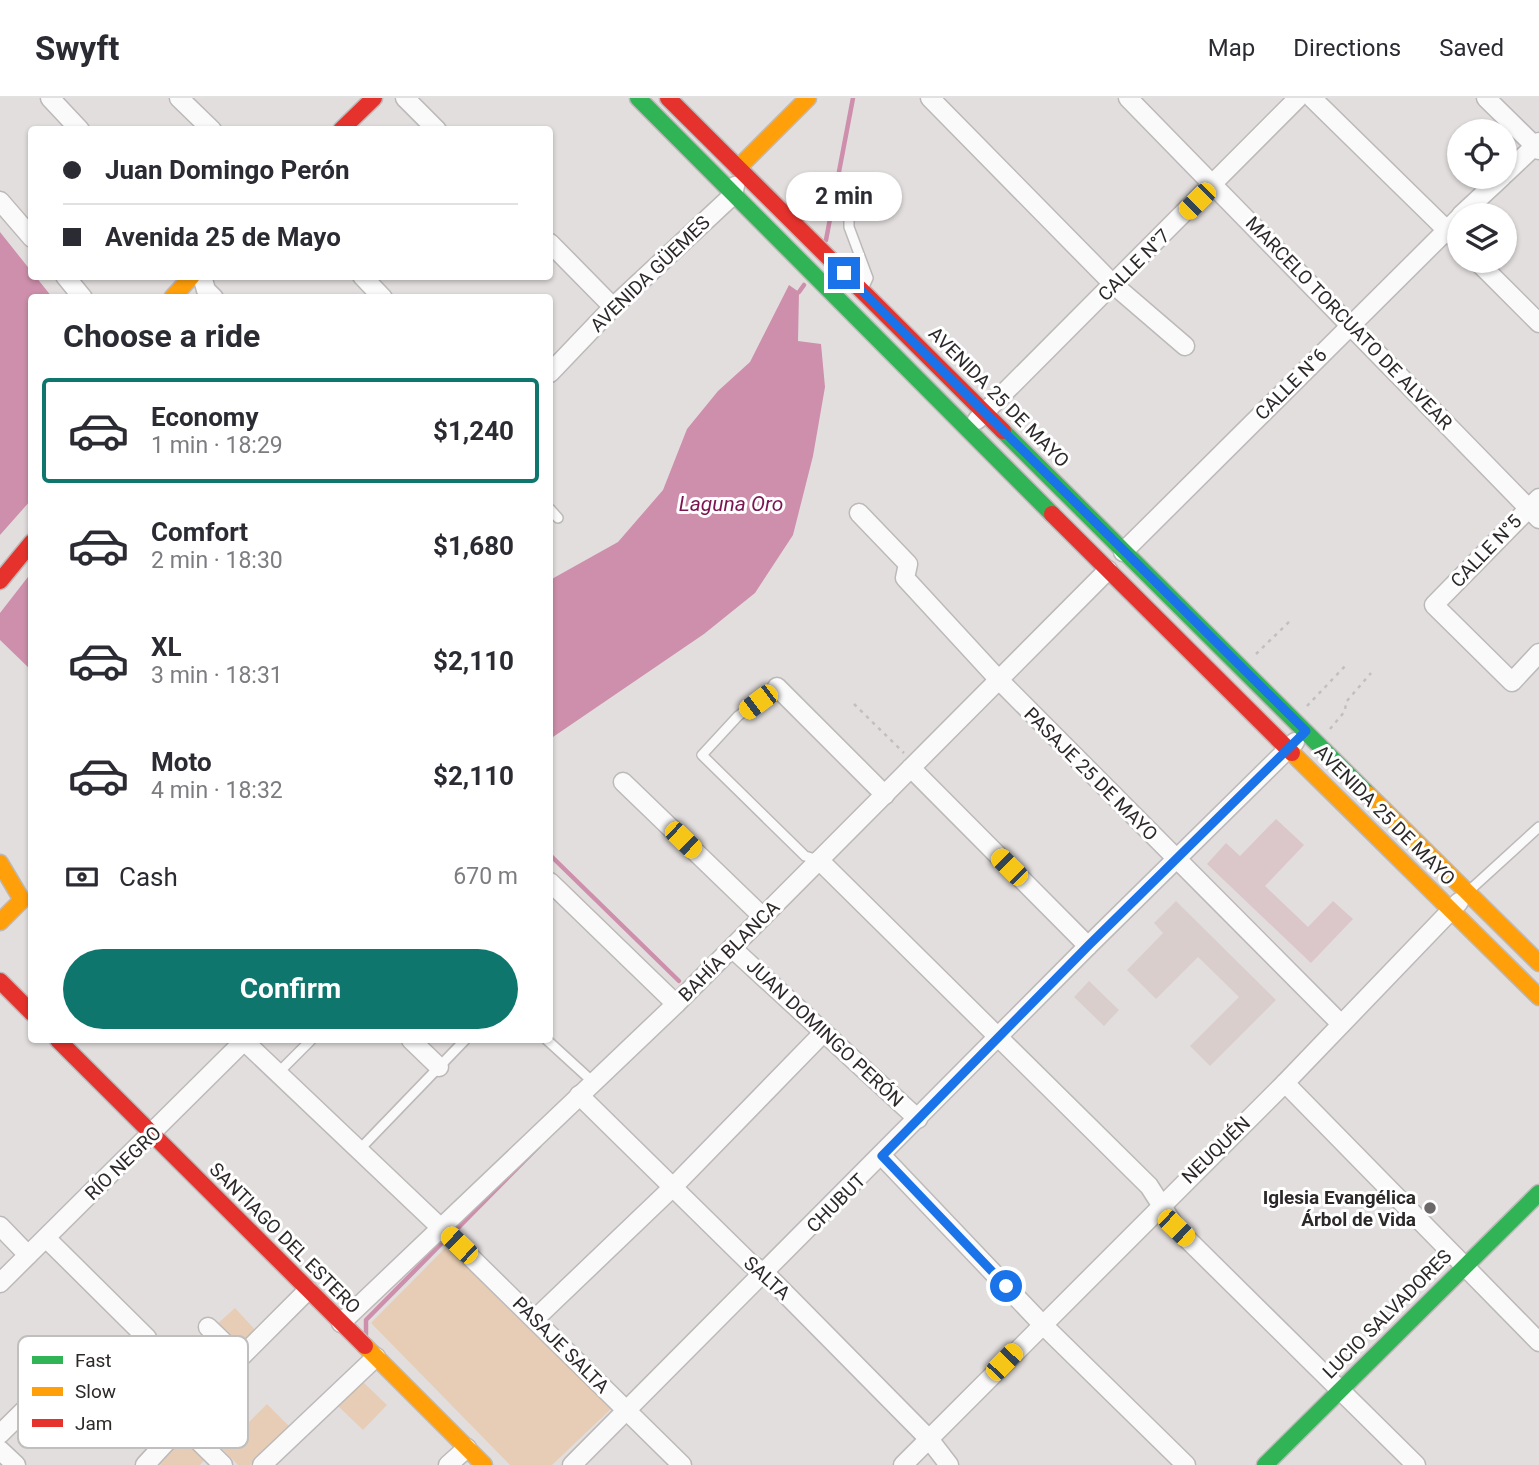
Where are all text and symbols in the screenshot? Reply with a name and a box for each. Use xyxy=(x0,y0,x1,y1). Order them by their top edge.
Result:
text: Swyft xyxy=(35,29,119,68)
text: Map xyxy=(1208,34,1255,62)
text: Directions xyxy=(1293,34,1401,62)
text: Saved xyxy=(1439,34,1504,62)
map controls xyxy=(1447,119,1517,273)
button: locate xyxy=(1447,119,1517,189)
text: Juan Domingo Perón xyxy=(105,155,350,185)
callout: 2 min xyxy=(786,172,902,220)
car xyxy=(1175,179,1220,223)
text: 2 min xyxy=(815,183,873,210)
button: layers xyxy=(1447,203,1517,273)
street label: AVENIDA GÜEMES xyxy=(585,211,715,337)
street label: MARCELO TORCUATO DE ALVEAR xyxy=(1241,212,1457,435)
text: Avenida 25 de Mayo xyxy=(105,222,341,252)
street label: CALLE N°7 xyxy=(1093,224,1175,306)
route end xyxy=(828,257,860,289)
text: Choose a ride xyxy=(63,317,260,355)
street label: AVENIDA 25 DE MAYO xyxy=(924,322,1074,472)
street label: CALLE N°6 xyxy=(1250,343,1332,425)
icon: car xyxy=(67,399,130,462)
text: Economy xyxy=(151,402,258,432)
text: $1,240 xyxy=(433,416,514,446)
text: 1 min · 18:29 xyxy=(151,432,283,459)
water label: Laguna Oro xyxy=(679,492,783,516)
street label: CALLE N°5 xyxy=(1446,510,1526,592)
icon: car xyxy=(67,514,130,577)
text: Comfort xyxy=(151,517,248,547)
text: $1,680 xyxy=(433,531,514,561)
text: 2 min · 18:30 xyxy=(151,547,283,574)
icon: car xyxy=(67,629,130,692)
text: XL xyxy=(151,632,182,662)
text: $2,110 xyxy=(433,646,514,676)
text: 3 min · 18:31 xyxy=(151,662,283,689)
car xyxy=(735,681,782,723)
street label: PASAJE 25 DE MAYO xyxy=(1019,702,1163,846)
street label: AVENIDA 25 DE MAYO xyxy=(1310,740,1460,890)
icon: car xyxy=(67,744,130,807)
text: Moto xyxy=(151,747,212,777)
text: $2,110 xyxy=(433,761,514,791)
text: 4 min · 18:32 xyxy=(151,777,283,804)
car xyxy=(661,818,706,862)
car xyxy=(987,845,1032,889)
icon: cash xyxy=(63,858,101,896)
text: Cash xyxy=(119,862,178,892)
text: 670 m xyxy=(453,863,518,890)
street label: BAHÍA BLANCA xyxy=(674,895,785,1006)
button: Confirm xyxy=(63,949,518,1029)
street label: JUAN DOMINGO PERÓN xyxy=(742,954,908,1112)
street label: NEUQUÉN xyxy=(1177,1112,1255,1188)
street label: RÍO NEGRO xyxy=(80,1121,166,1205)
street label: SANTIAGO DEL ESTERO xyxy=(205,1158,365,1318)
street label: CHUBUT xyxy=(802,1169,870,1237)
place label: Iglesia Evangélica Árbol de Vida xyxy=(1263,1186,1416,1231)
marker: Iglesia Evangélica Árbol de Vida xyxy=(1422,1200,1438,1216)
car xyxy=(1154,1206,1199,1250)
car xyxy=(437,1223,482,1267)
street label: LUCIO SALVADORES xyxy=(1318,1245,1456,1383)
street label: SALTA xyxy=(739,1251,795,1305)
route start xyxy=(990,1270,1022,1302)
street label: PASAJE SALTA xyxy=(508,1292,615,1399)
legend xyxy=(18,1336,248,1448)
car xyxy=(982,1340,1027,1384)
text: Fast xyxy=(75,1349,112,1372)
text: Slow xyxy=(75,1380,116,1403)
text: Jam xyxy=(75,1412,112,1435)

